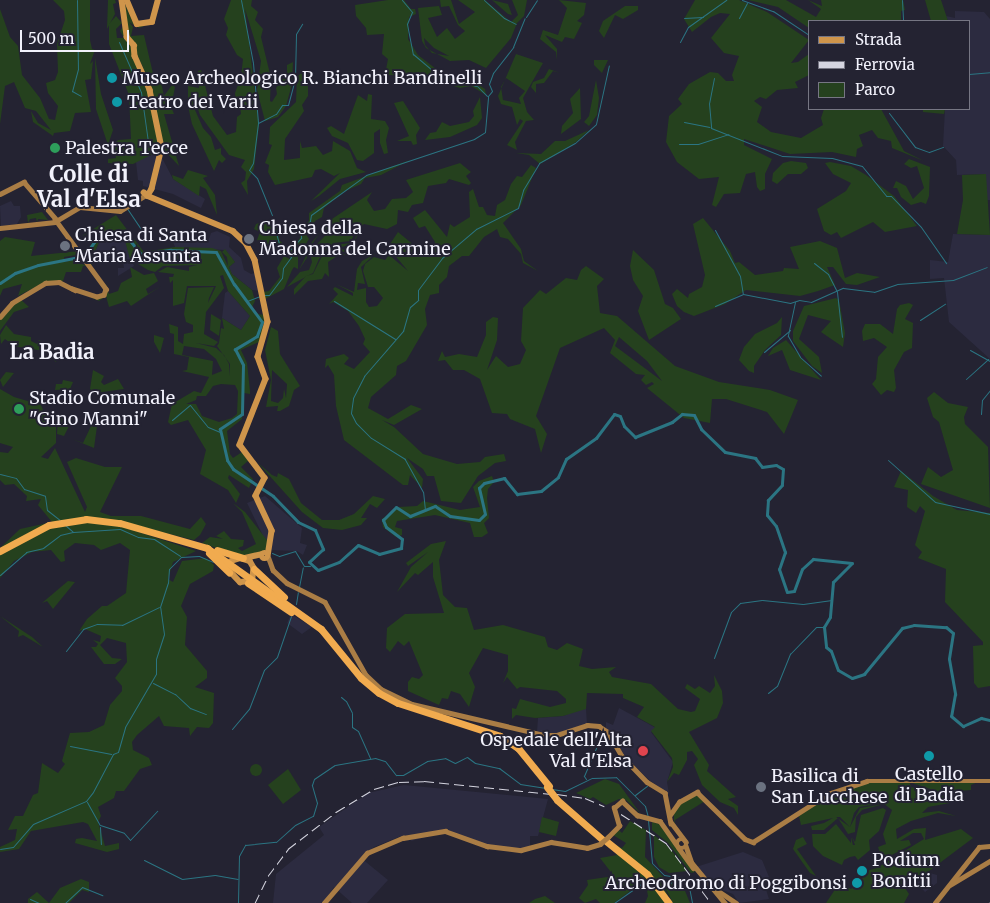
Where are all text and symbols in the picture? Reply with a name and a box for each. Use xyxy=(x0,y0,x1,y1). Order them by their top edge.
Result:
scale bar xyxy=(22,20,131,52)
legend xyxy=(808,20,970,110)
text: 500 m xyxy=(28,29,74,48)
text: Strada xyxy=(855,30,902,49)
text: Ferrovia xyxy=(855,55,915,74)
place label: Museo Archeologico R. Bianchi Bandinelli xyxy=(122,67,482,89)
marker: Museo Archeologico R. Bianchi Bandinelli xyxy=(106,72,118,84)
text: Parco xyxy=(855,80,895,99)
place label: Teatro dei Varii xyxy=(127,91,258,113)
marker: Teatro dei Varii xyxy=(111,96,123,108)
place label: Palestra Tecce xyxy=(65,137,188,159)
marker: Palestra Tecce xyxy=(49,142,61,154)
district label: Colle di Val d'Elsa xyxy=(37,161,141,212)
place label: Chiesa della Madonna del Carmine xyxy=(259,218,451,260)
place label: Chiesa di Santa Maria Assunta xyxy=(75,225,207,268)
marker: Chiesa della Madonna del Carmine xyxy=(243,233,255,245)
marker: Chiesa di Santa Maria Assunta xyxy=(59,240,71,252)
district label: La Badia xyxy=(9,339,95,363)
place label: Stadio Comunale "Gino Manni" xyxy=(29,388,175,430)
marker: Stadio Comunale "Gino Manni" xyxy=(13,403,25,415)
place label: Ospedale dell'Alta Val d'Elsa xyxy=(480,730,632,772)
marker: Ospedale dell'Alta Val d'Elsa xyxy=(636,744,650,758)
marker: Castello di Badia xyxy=(923,750,935,762)
place label: Castello di Badia xyxy=(894,764,964,806)
place label: Basilica di San Lucchese xyxy=(771,766,887,809)
marker: Basilica di San Lucchese xyxy=(755,781,767,793)
place label: Podium Bonitii xyxy=(872,850,940,892)
marker: Podium Bonitii xyxy=(856,865,868,877)
place label: Archeodromo di Poggibonsi xyxy=(605,872,847,894)
marker: Archeodromo di Poggibonsi xyxy=(851,877,863,889)

